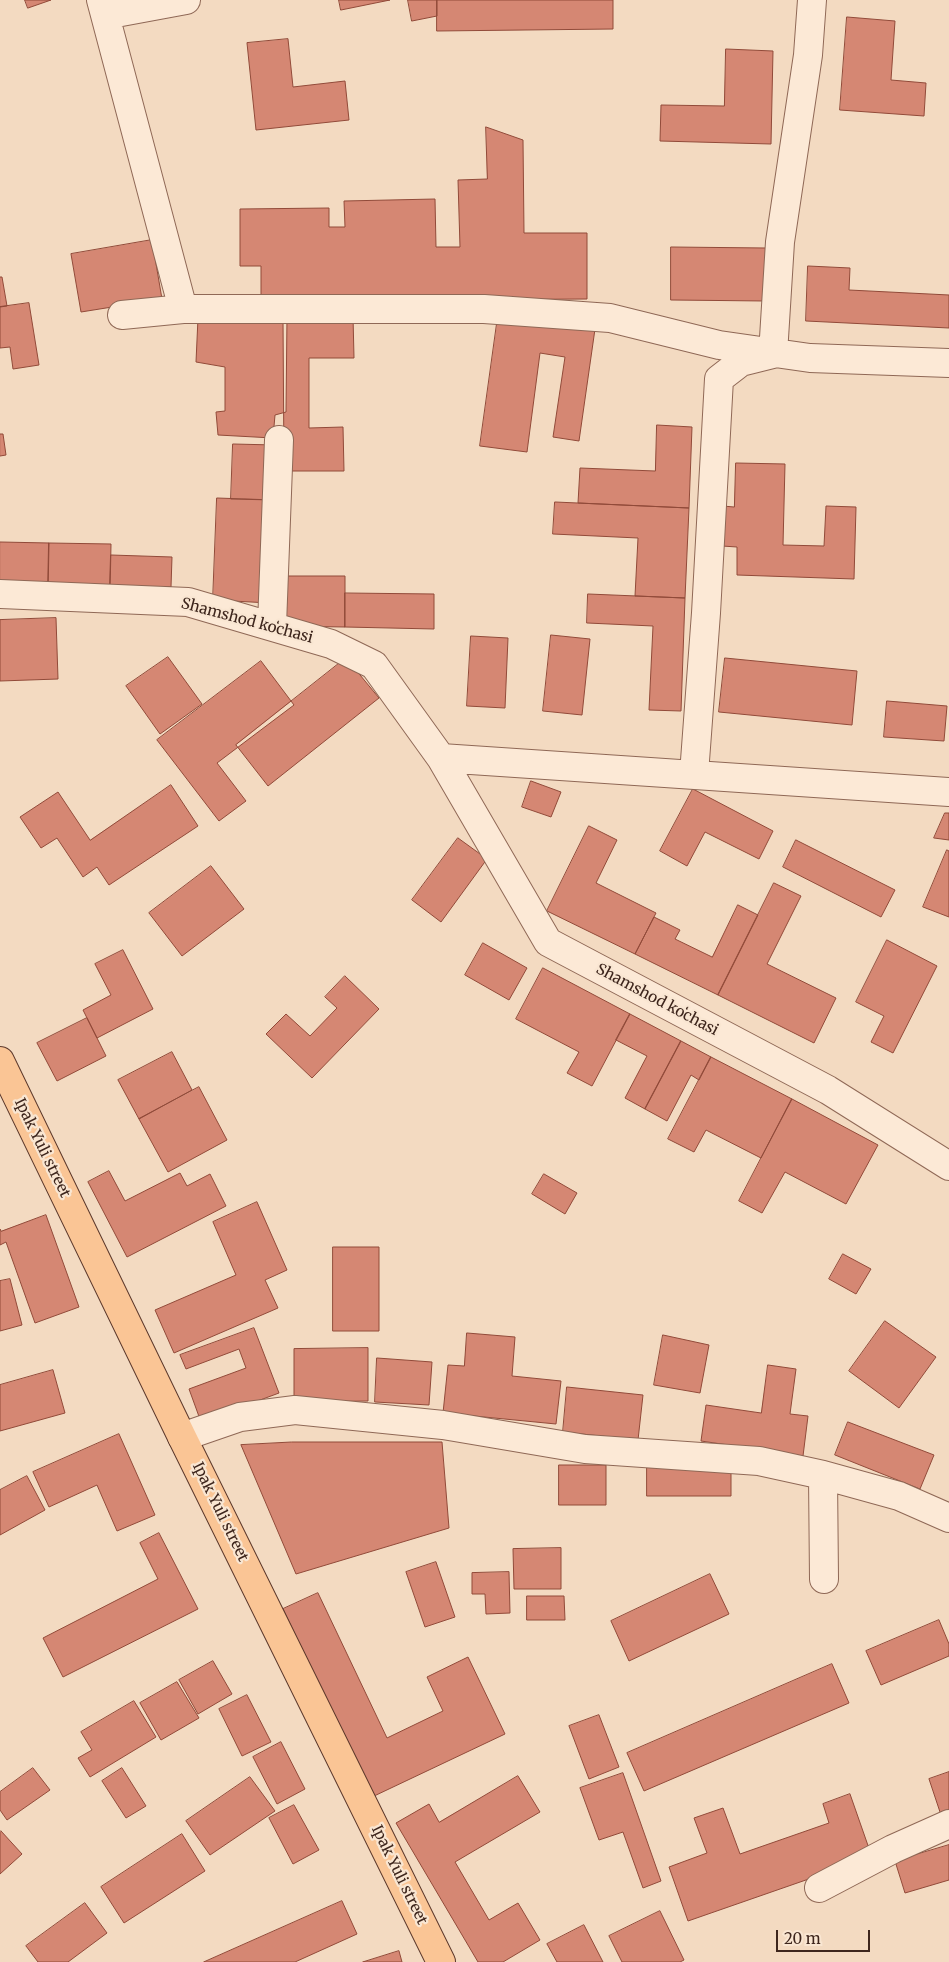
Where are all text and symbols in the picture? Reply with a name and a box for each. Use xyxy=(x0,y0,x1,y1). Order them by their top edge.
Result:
street label: Shamshod koʻchasi xyxy=(179,595,315,647)
street label: Shamshod koʻchasi xyxy=(593,960,721,1040)
street label: Ipak Yuli street xyxy=(10,1095,74,1201)
street label: Ipak Yuli street xyxy=(188,1459,252,1565)
street label: Ipak Yuli street xyxy=(367,1822,431,1928)
scale bar xyxy=(779,1920,873,1952)
text: 20 m xyxy=(784,1929,821,1948)

